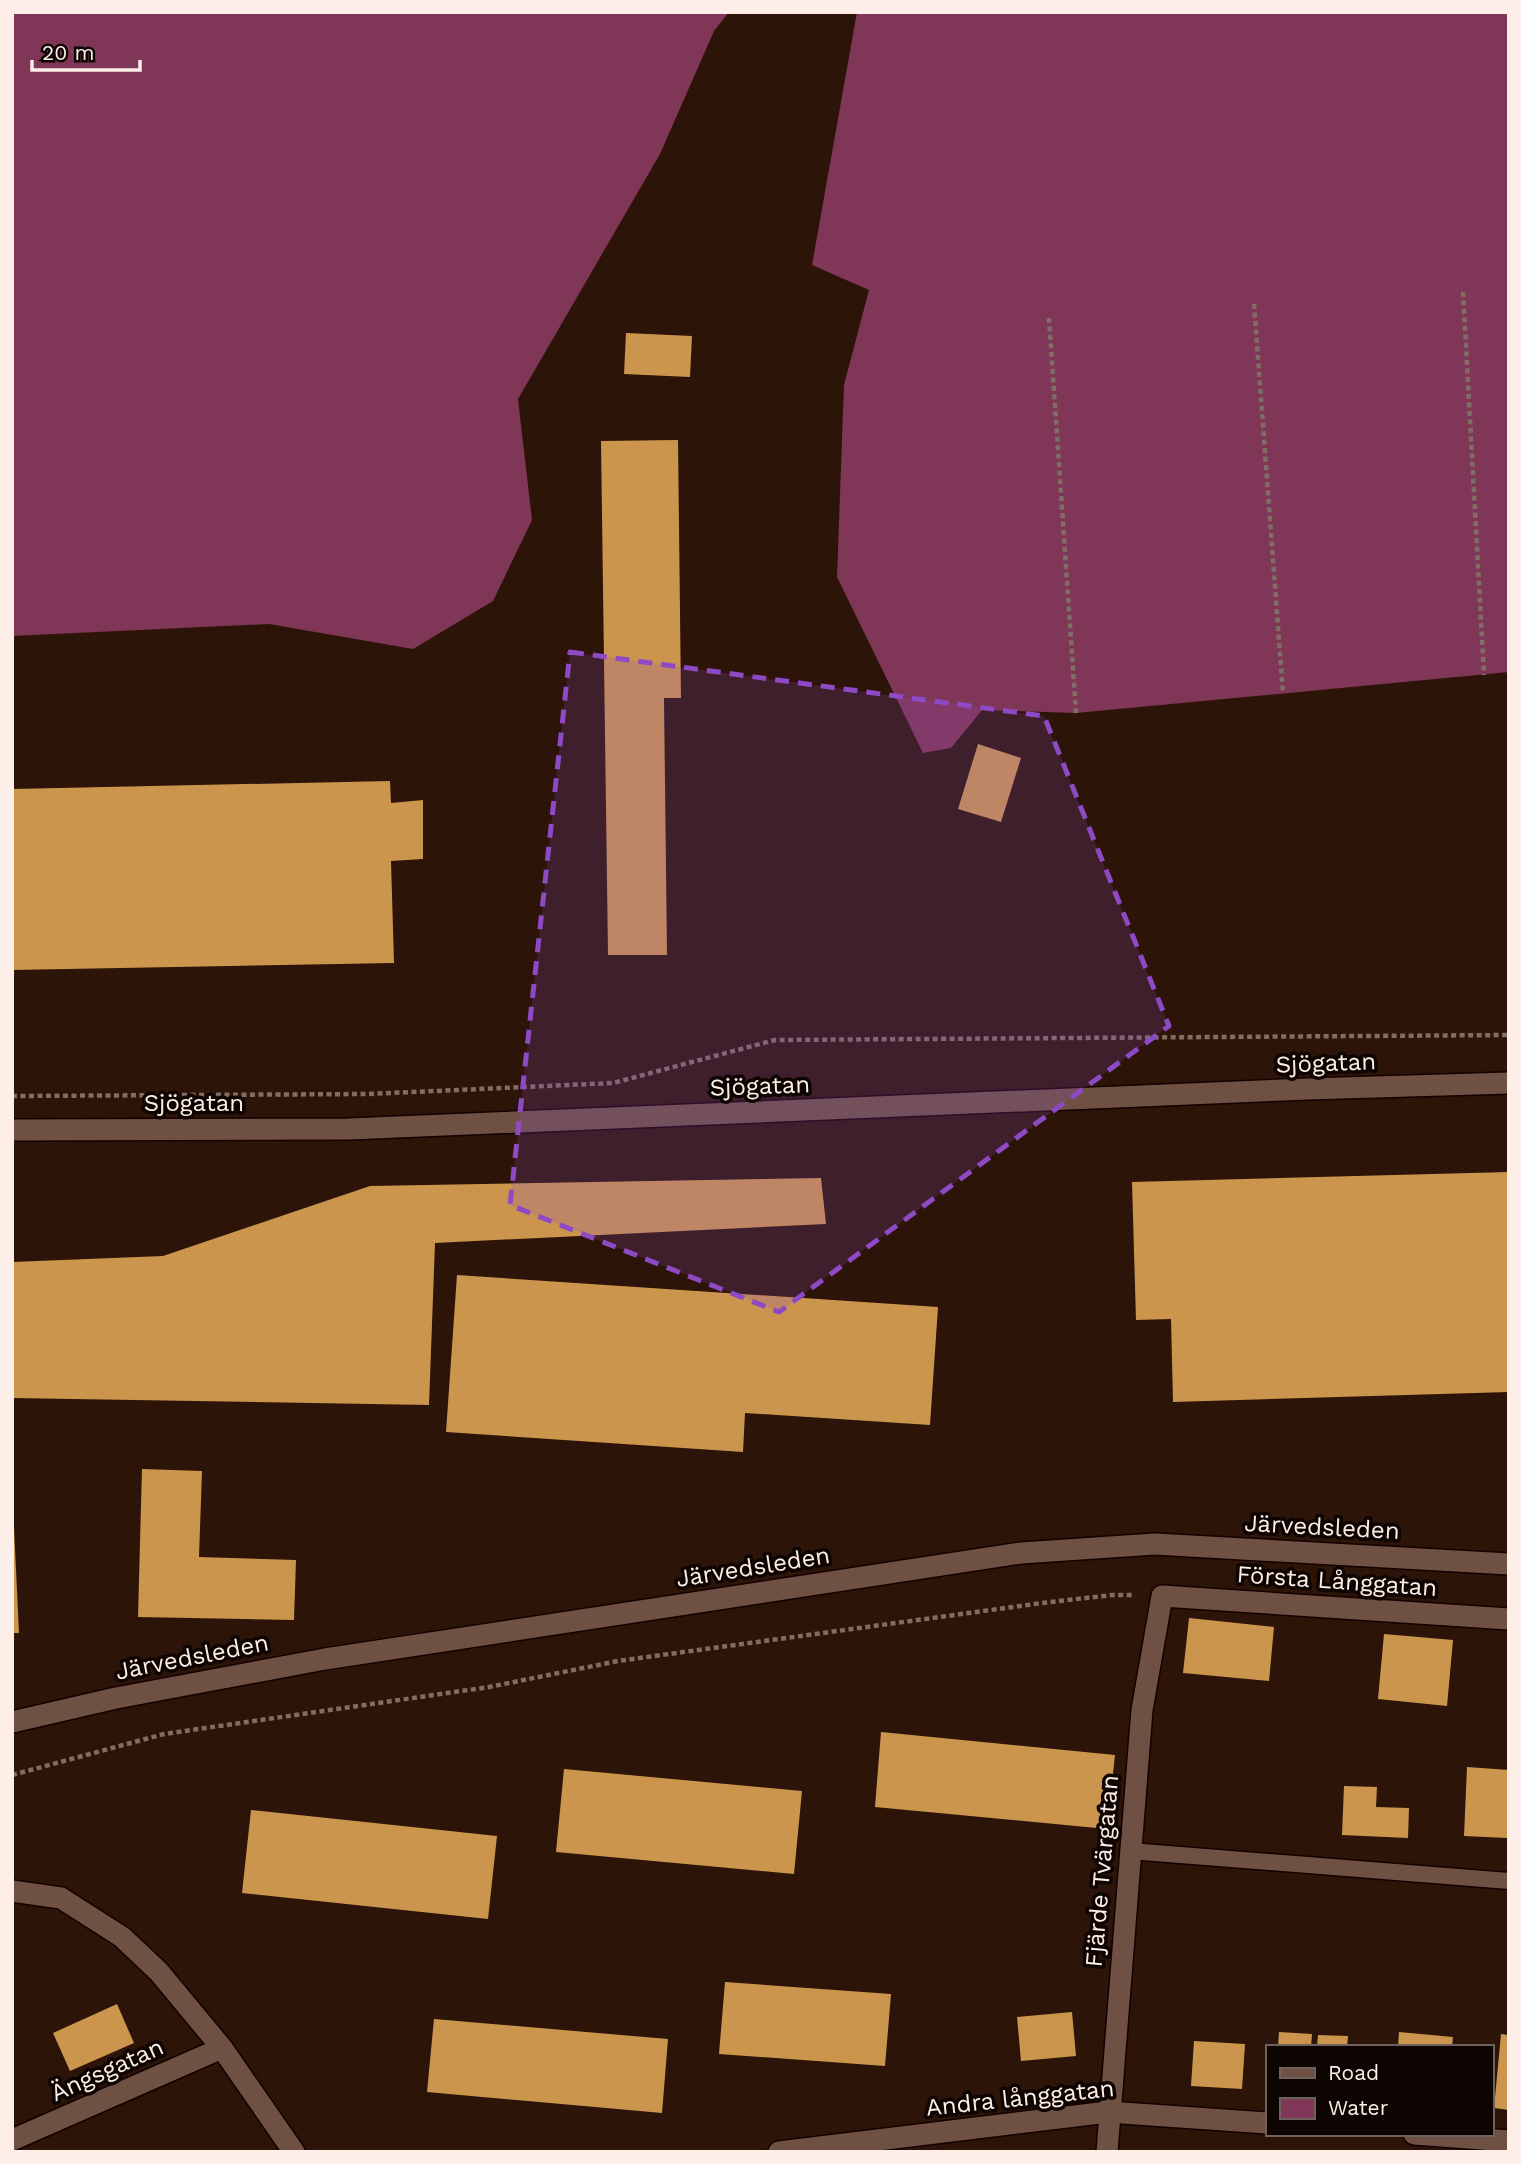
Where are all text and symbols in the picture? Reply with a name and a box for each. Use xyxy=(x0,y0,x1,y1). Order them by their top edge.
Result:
scale bar xyxy=(32,28,140,72)
text: 20 m xyxy=(42,40,94,65)
street label: Sjögatan xyxy=(1275,1047,1377,1079)
street label: Sjögatan xyxy=(709,1070,811,1102)
street label: Sjögatan xyxy=(144,1089,244,1117)
street label: Järvedsleden xyxy=(1244,1509,1400,1545)
street label: Järvedsleden xyxy=(674,1541,832,1593)
street label: Första Långgatan xyxy=(1236,1560,1438,1602)
street label: Järvedsleden xyxy=(113,1628,271,1686)
street label: Fjärde Tvärgatan xyxy=(1080,1774,1124,1968)
street label: Ängsgatan xyxy=(46,2033,168,2107)
legend xyxy=(1266,2045,1493,2136)
text: Road xyxy=(1328,2060,1379,2085)
street label: Andra långgatan xyxy=(924,2074,1116,2122)
text: Water xyxy=(1328,2095,1389,2120)

